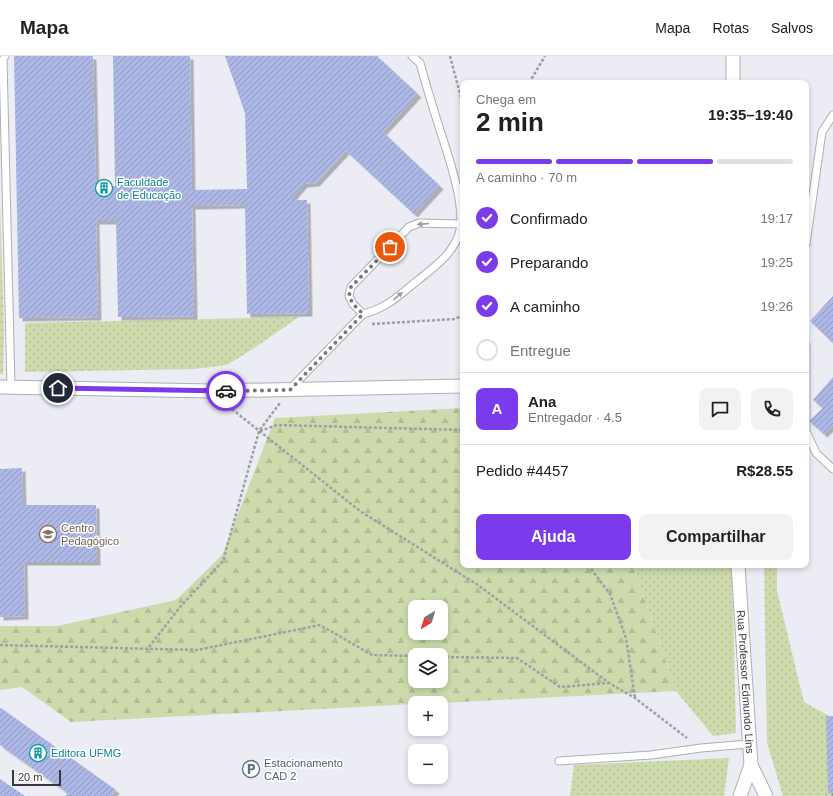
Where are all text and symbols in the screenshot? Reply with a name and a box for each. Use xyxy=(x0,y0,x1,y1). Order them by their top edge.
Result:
text: Mapa xyxy=(20,17,69,38)
text: Mapa xyxy=(655,20,690,36)
text: Rotas xyxy=(712,20,749,36)
text: Salvos xyxy=(771,20,813,36)
text: Chega em xyxy=(476,92,536,107)
text: 19:35–19:40 xyxy=(708,106,793,123)
text: 2 min xyxy=(476,107,544,137)
text: A caminho · 70 m xyxy=(476,170,577,185)
place label: Faculdade de Educação xyxy=(117,176,181,201)
building icon: Faculdade de Educação xyxy=(94,178,114,198)
icon: check xyxy=(476,207,498,229)
text: Confirmado xyxy=(510,210,588,227)
text: 19:17 xyxy=(760,211,793,226)
one-way arrow xyxy=(416,221,429,227)
pin xyxy=(373,230,407,264)
icon: bag xyxy=(379,236,401,258)
icon: check xyxy=(476,251,498,273)
text: Preparando xyxy=(510,254,588,271)
text: 19:25 xyxy=(760,255,793,270)
one-way arrow xyxy=(392,292,403,301)
icon: check xyxy=(476,295,498,317)
text: A caminho xyxy=(510,298,580,315)
text: 19:26 xyxy=(760,299,793,314)
text: Entregue xyxy=(510,342,571,359)
pin xyxy=(41,371,75,405)
courier xyxy=(206,371,246,411)
icon: home xyxy=(47,377,69,399)
icon: car xyxy=(215,380,237,402)
button: chat xyxy=(699,388,741,430)
button: phone xyxy=(751,388,793,430)
text: Ana xyxy=(528,393,556,410)
text: A xyxy=(492,400,502,417)
text: Entregador · 4.5 xyxy=(528,410,622,425)
text: Pedido #4457 xyxy=(476,462,569,479)
text: R$28.55 xyxy=(736,462,793,479)
button: Ajuda xyxy=(476,514,631,560)
button: Compartilhar xyxy=(639,514,793,560)
place label: Centro Pedagógico xyxy=(61,522,119,547)
school or university icon: Centro Pedagógico xyxy=(38,524,58,544)
north arrow xyxy=(408,600,448,640)
map controls xyxy=(408,600,448,784)
street label: Rua Professor Edmundo Lins xyxy=(735,610,756,754)
button: layers xyxy=(408,648,448,688)
button: + xyxy=(408,696,448,736)
building icon: Editora UFMG xyxy=(28,743,48,763)
button: − xyxy=(408,744,448,784)
place label: Editora UFMG xyxy=(51,747,121,759)
place label: Estacionamento CAD 2 xyxy=(264,757,343,782)
parking icon: Estacionamento CAD 2 xyxy=(241,759,261,779)
scale bar xyxy=(12,768,61,787)
text: 20 m xyxy=(18,771,42,783)

